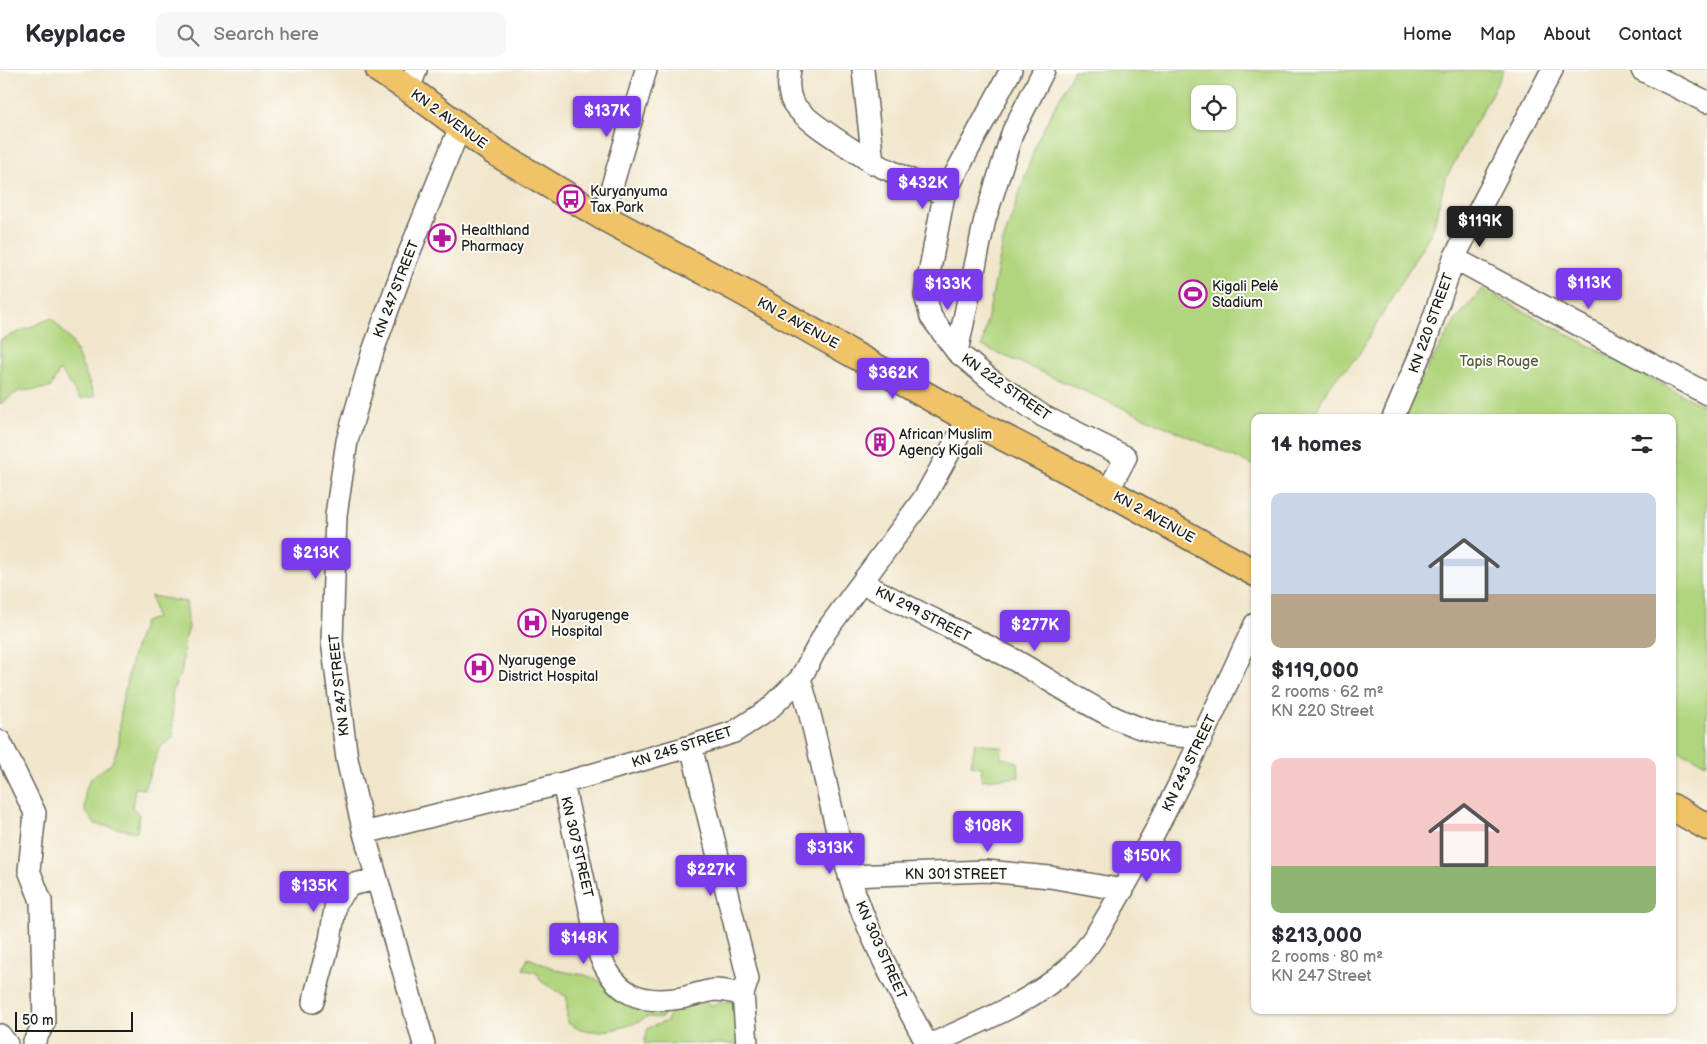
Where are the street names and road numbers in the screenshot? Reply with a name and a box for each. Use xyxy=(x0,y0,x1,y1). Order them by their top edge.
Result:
street label: KN 2 AVENUE xyxy=(407,85,491,153)
street label: KN 247 STREET xyxy=(370,237,423,340)
street label: KN 220 STREET xyxy=(1405,270,1457,375)
street label: KN 2 AVENUE xyxy=(754,294,842,352)
street label: KN 222 STREET xyxy=(958,350,1054,424)
street label: KN 2 AVENUE xyxy=(1110,488,1198,546)
street label: KN 299 STREET xyxy=(872,583,974,646)
street label: KN 247 STREET xyxy=(325,632,353,737)
street label: KN 243 STREET xyxy=(1158,711,1220,814)
street label: KN 245 STREET xyxy=(629,723,735,771)
street label: KN 307 STREET xyxy=(557,795,597,900)
street label: KN 301 STREET xyxy=(905,866,1008,883)
street label: KN 303 STREET xyxy=(852,898,911,1002)

